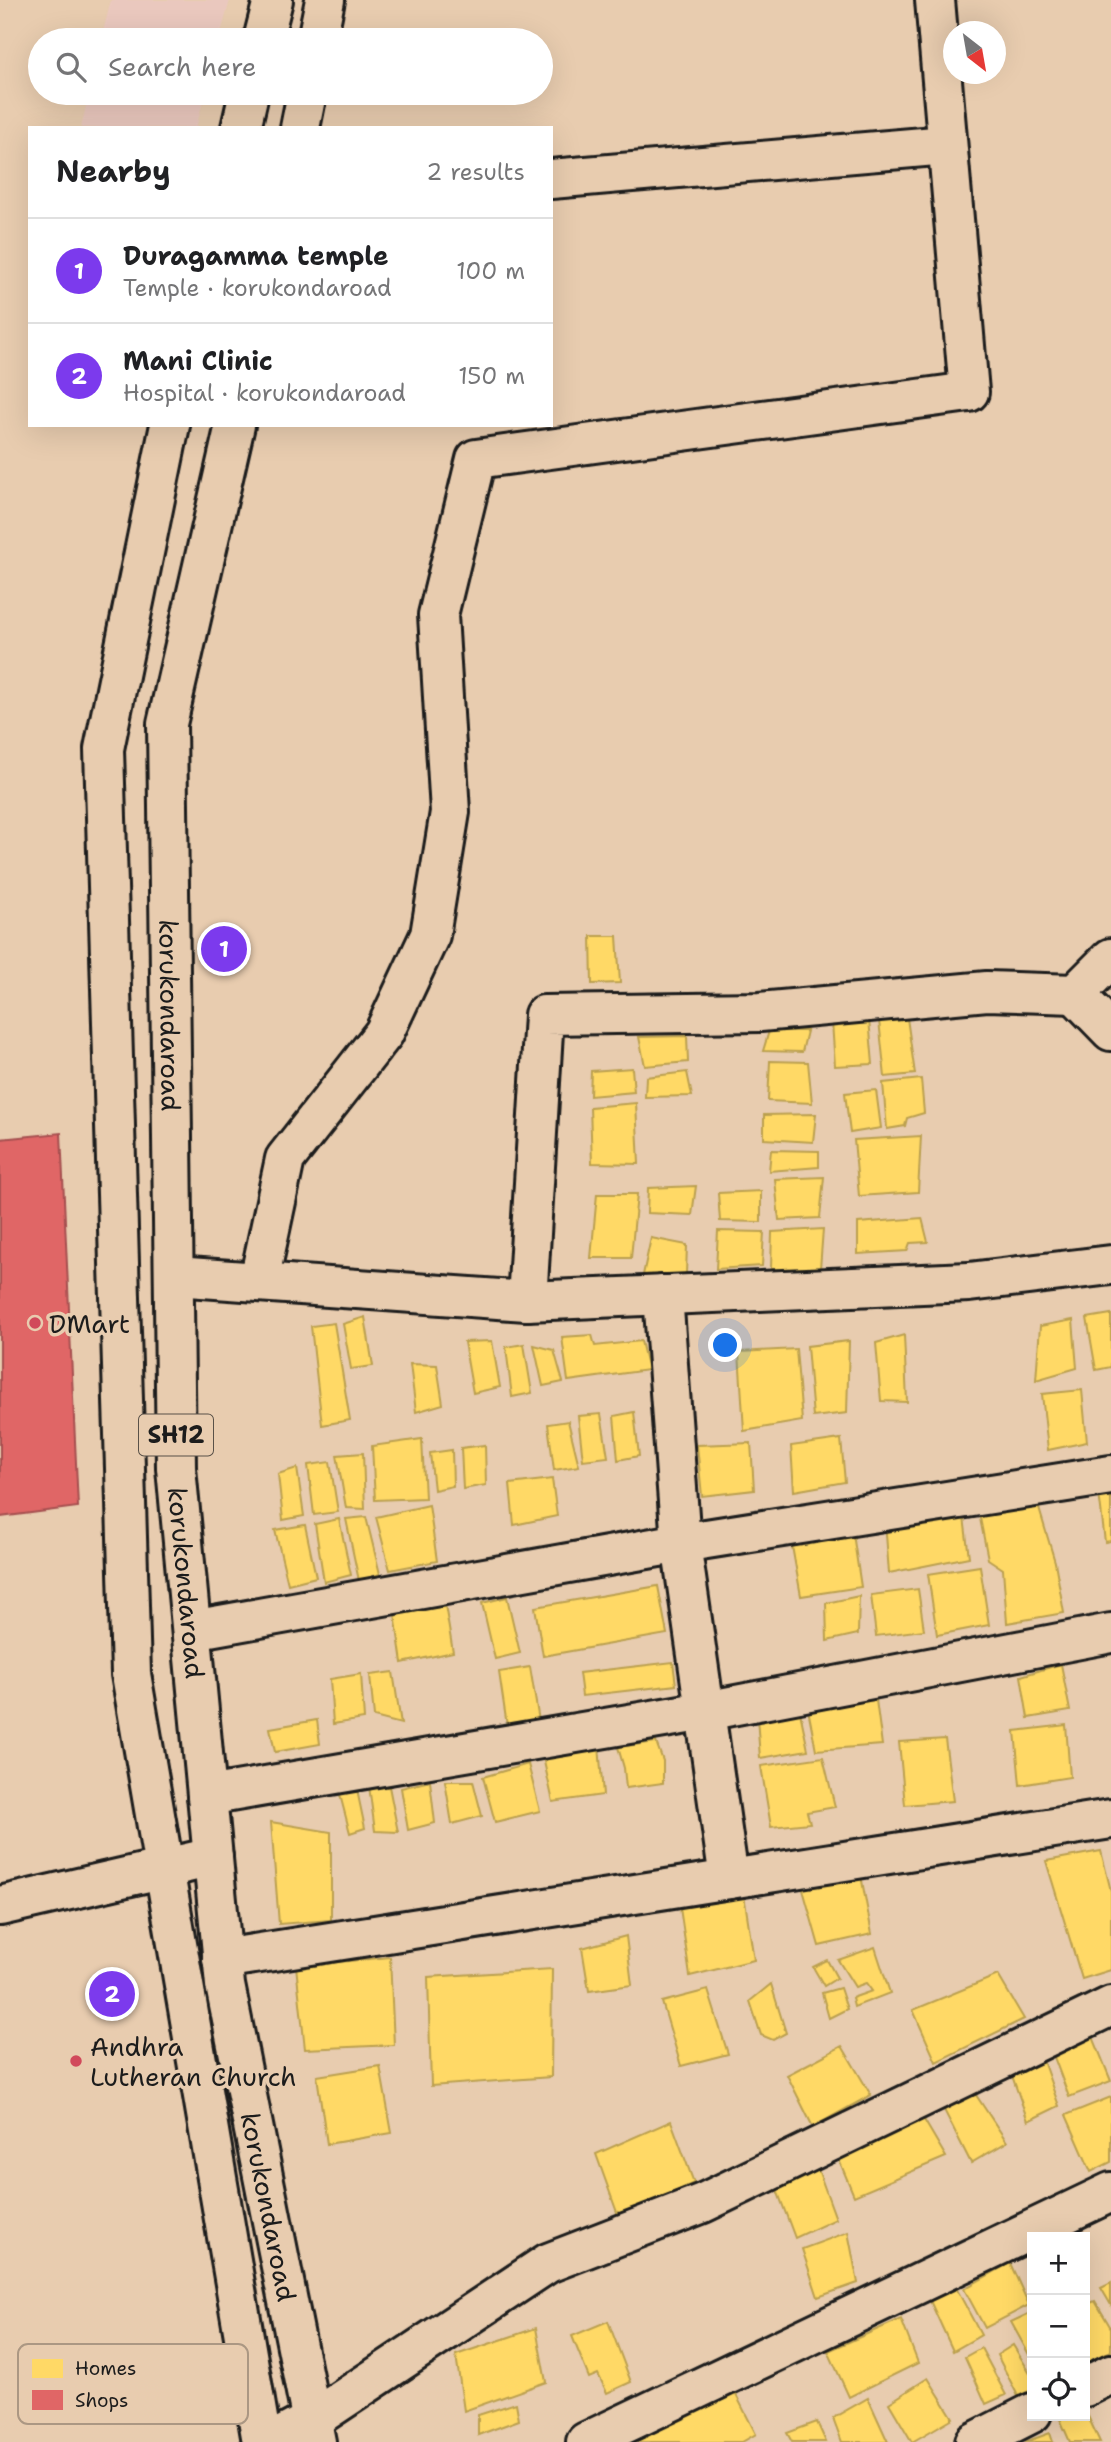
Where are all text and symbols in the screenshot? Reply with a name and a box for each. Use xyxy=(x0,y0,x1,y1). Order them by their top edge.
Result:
north arrow xyxy=(943,21,1006,84)
search box xyxy=(28,28,553,105)
icon: search xyxy=(52,48,90,86)
text: Search here xyxy=(108,49,257,84)
text: Nearby xyxy=(56,151,171,192)
text: 2 results xyxy=(426,157,525,187)
text: Duragamma temple xyxy=(123,238,389,273)
text: 1 xyxy=(74,256,84,286)
text: 100 m xyxy=(456,256,525,286)
text: Temple · korukondaroad xyxy=(123,273,392,303)
text: Mani Clinic xyxy=(123,343,273,378)
text: 2 xyxy=(71,361,87,391)
text: 150 m xyxy=(458,361,525,391)
text: Hospital · korukondaroad xyxy=(123,378,406,408)
street label: korukondaroad xyxy=(152,919,189,1112)
pin: 1 xyxy=(201,923,247,975)
place label: DMart xyxy=(49,1306,130,1341)
marker: DMart xyxy=(27,1315,43,1331)
your location xyxy=(708,1328,742,1362)
road number: SH12 xyxy=(139,1414,213,1456)
street label: korukondaroad xyxy=(160,1486,213,1680)
pin: 2 xyxy=(89,1968,135,2020)
place label: Andhra Lutheran Church xyxy=(90,2029,297,2094)
marker: Andhra Lutheran Church xyxy=(68,2053,84,2069)
street label: korukondaroad xyxy=(233,2109,305,2304)
map controls xyxy=(1027,2232,1090,2421)
button: + xyxy=(1027,2232,1090,2295)
button: − xyxy=(1027,2295,1090,2358)
legend xyxy=(18,2344,248,2424)
text: Homes xyxy=(75,2356,136,2381)
button: locate xyxy=(1027,2358,1090,2421)
text: Shops xyxy=(75,2388,129,2413)

